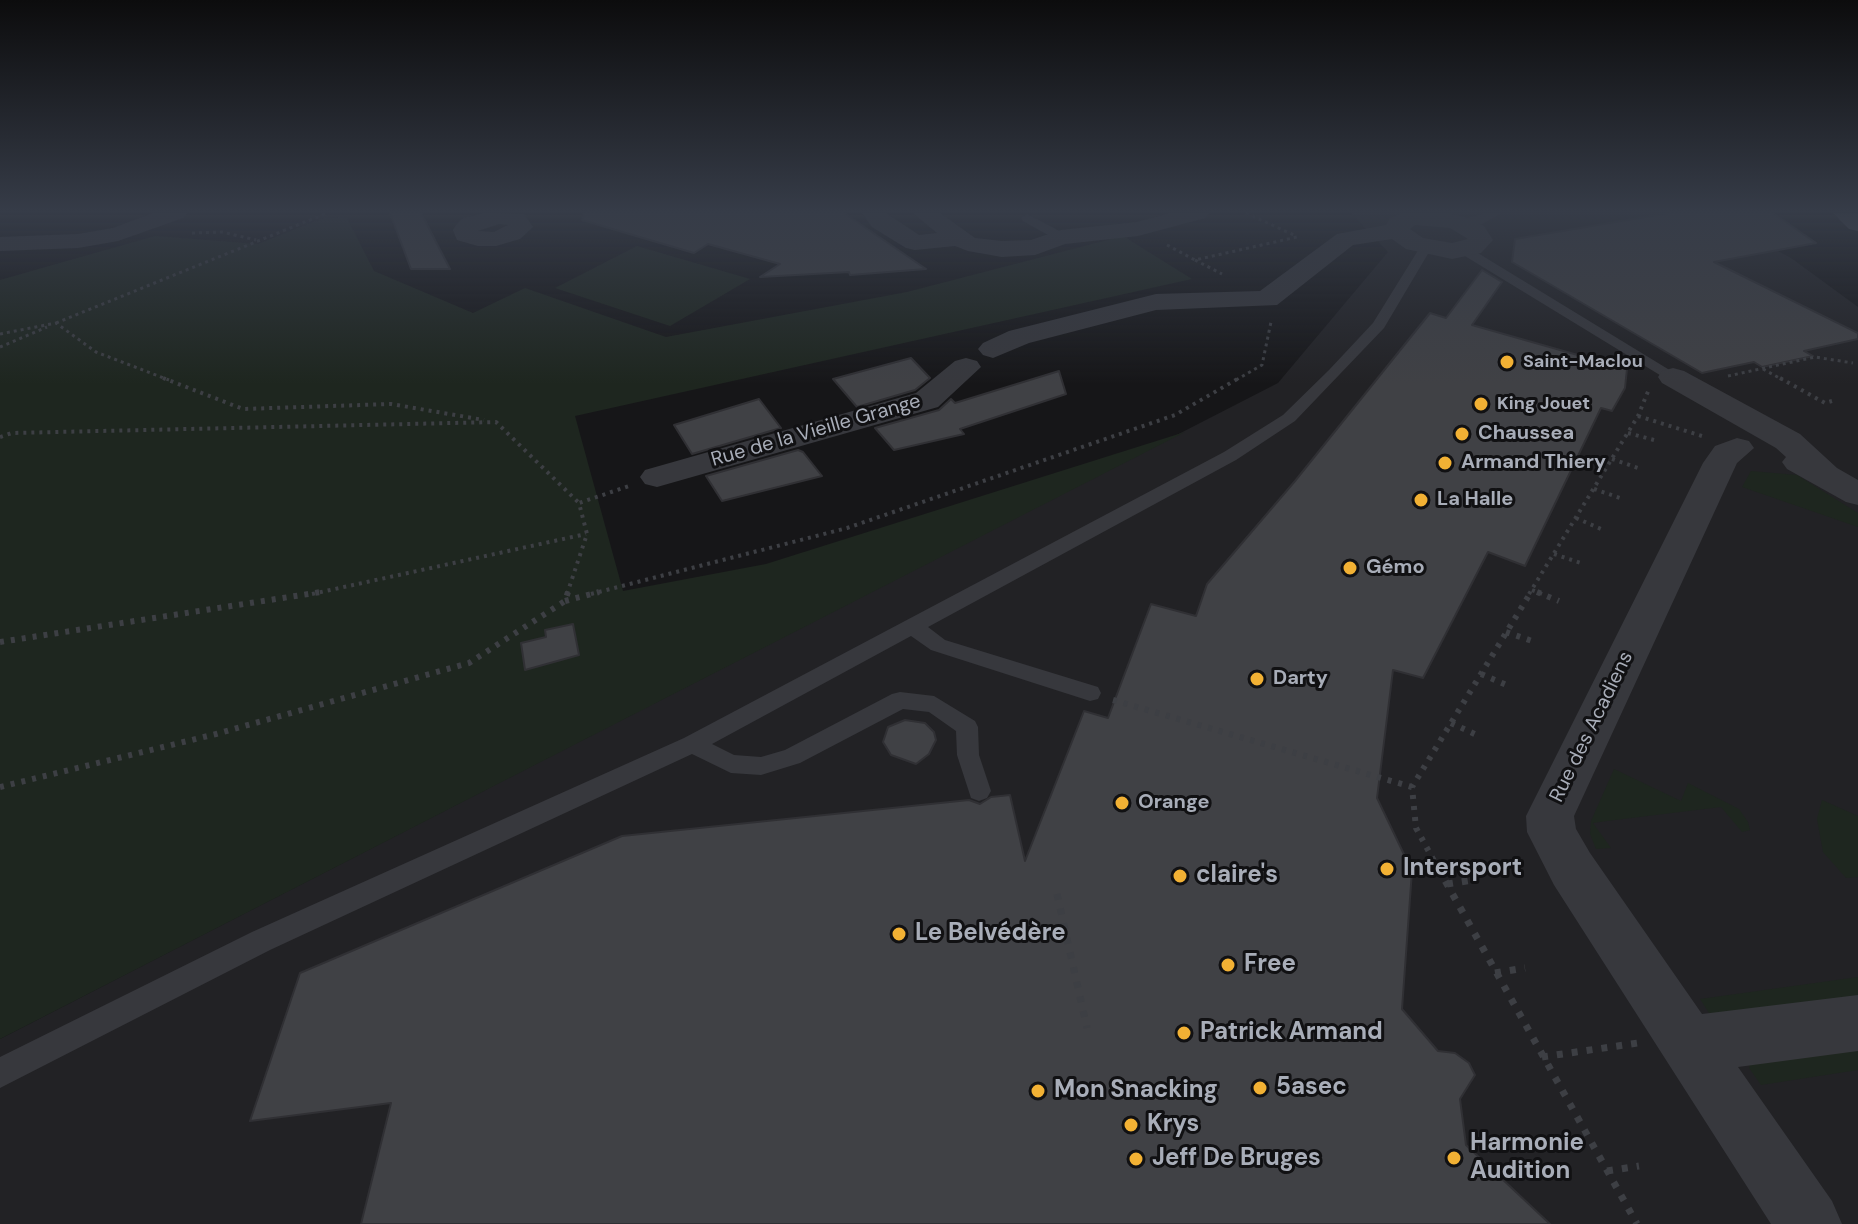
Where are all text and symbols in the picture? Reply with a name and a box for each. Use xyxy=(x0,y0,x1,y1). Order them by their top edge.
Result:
place label: Saint-Maclou xyxy=(1523,351,1643,373)
marker: Saint-Maclou xyxy=(1498,353,1516,371)
street label: Rue de la Vieille Grange xyxy=(708,390,924,472)
place label: King Jouet xyxy=(1497,393,1590,415)
marker: King Jouet xyxy=(1472,395,1490,413)
place label: Chaussea xyxy=(1478,422,1574,446)
marker: Chaussea xyxy=(1453,425,1471,443)
place label: Armand Thiery xyxy=(1461,451,1606,475)
marker: Armand Thiery xyxy=(1436,454,1454,472)
place label: La Halle xyxy=(1437,488,1513,512)
marker: La Halle xyxy=(1412,491,1430,509)
place label: Gémo xyxy=(1366,556,1425,580)
marker: Gémo xyxy=(1341,559,1359,577)
street label: Rue des Acadiens xyxy=(1545,648,1639,806)
place label: Darty xyxy=(1273,667,1328,691)
marker: Darty xyxy=(1248,670,1266,688)
place label: Orange xyxy=(1138,791,1209,815)
marker: Orange xyxy=(1113,794,1131,812)
place label: Intersport xyxy=(1403,855,1522,883)
marker: Intersport xyxy=(1378,860,1396,878)
place label: claire's xyxy=(1196,862,1278,890)
marker: claire's xyxy=(1171,867,1189,885)
place label: Le Belvédère xyxy=(915,920,1066,948)
marker: Le Belvédère xyxy=(890,925,908,943)
place label: Free xyxy=(1244,951,1296,979)
marker: Free xyxy=(1219,956,1237,974)
place label: Patrick Armand xyxy=(1200,1019,1383,1047)
marker: Patrick Armand xyxy=(1175,1024,1193,1042)
place label: 5asec xyxy=(1276,1074,1347,1102)
place label: Mon Snacking xyxy=(1054,1077,1218,1105)
marker: 5asec xyxy=(1251,1079,1269,1097)
marker: Mon Snacking xyxy=(1029,1082,1047,1100)
place label: Krys xyxy=(1147,1111,1199,1139)
marker: Krys xyxy=(1122,1116,1140,1134)
place label: Harmonie Audition xyxy=(1470,1130,1584,1186)
place label: Jeff De Bruges xyxy=(1152,1145,1321,1173)
marker: Harmonie Audition xyxy=(1445,1149,1463,1167)
marker: Jeff De Bruges xyxy=(1127,1150,1145,1168)

